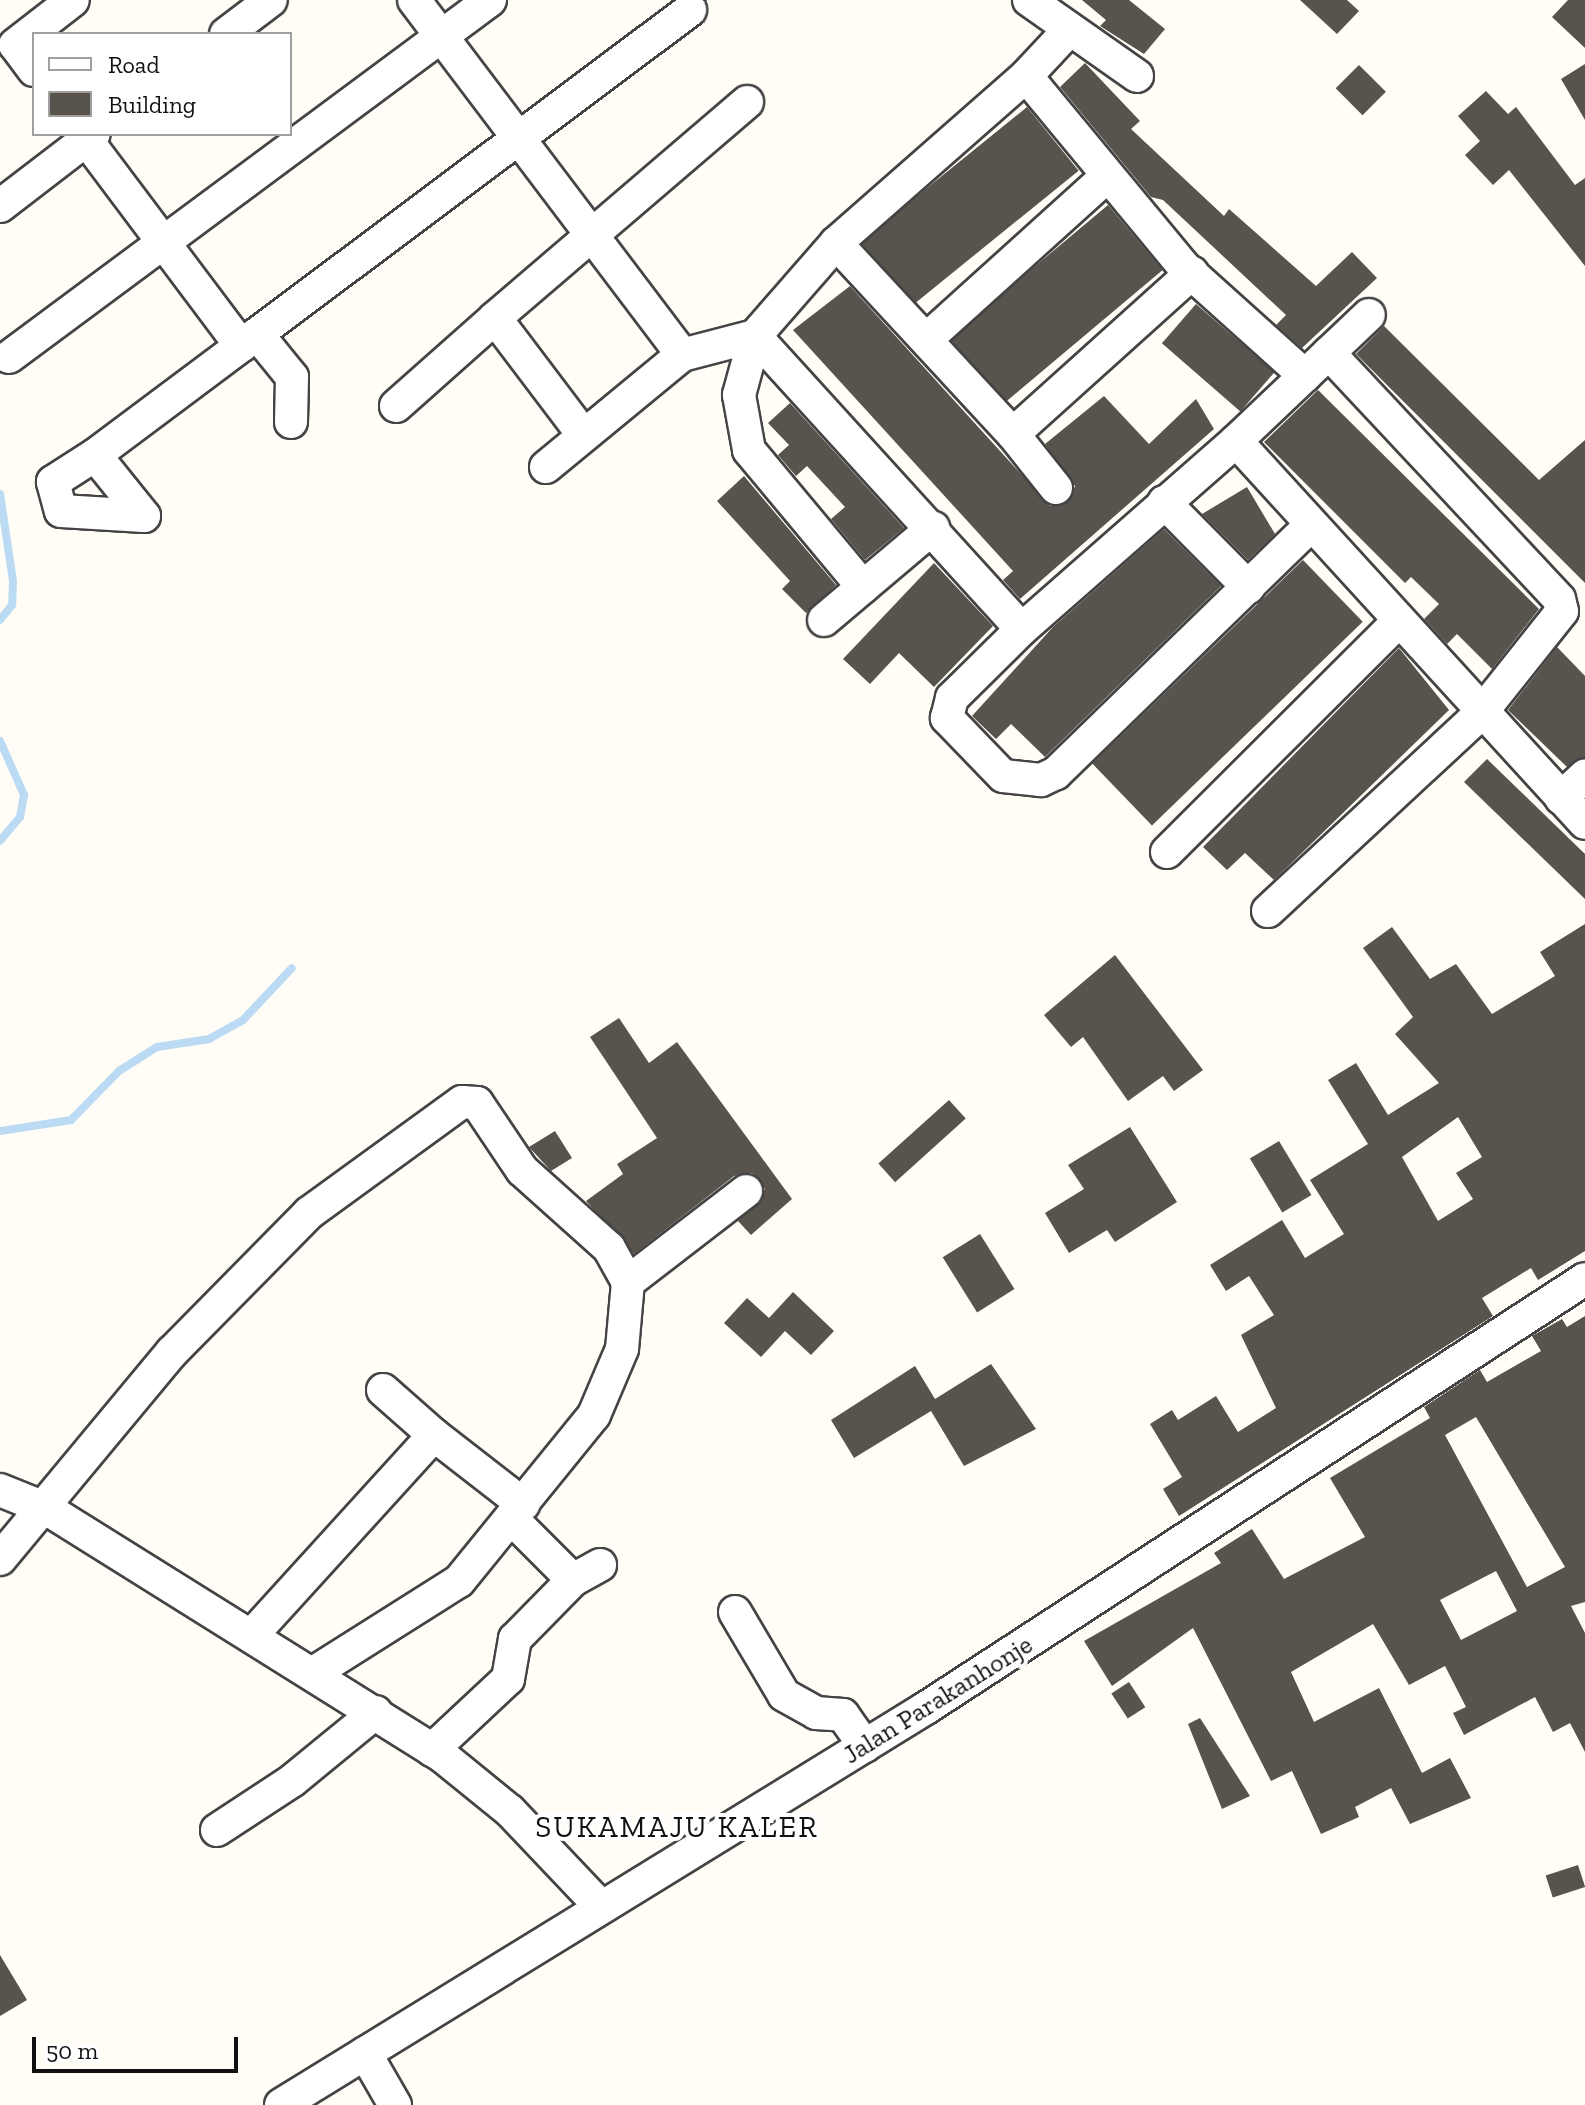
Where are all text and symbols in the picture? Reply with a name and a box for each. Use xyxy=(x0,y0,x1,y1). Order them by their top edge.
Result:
legend xyxy=(32,32,292,136)
text: Road xyxy=(108,50,160,79)
text: Building xyxy=(108,90,196,119)
street label: Jalan Parakanhonje xyxy=(838,1629,1038,1771)
district label: SUKAMAJU KALER xyxy=(535,1809,819,1845)
scale bar xyxy=(36,2021,242,2071)
text: 50 m xyxy=(46,2036,98,2065)

